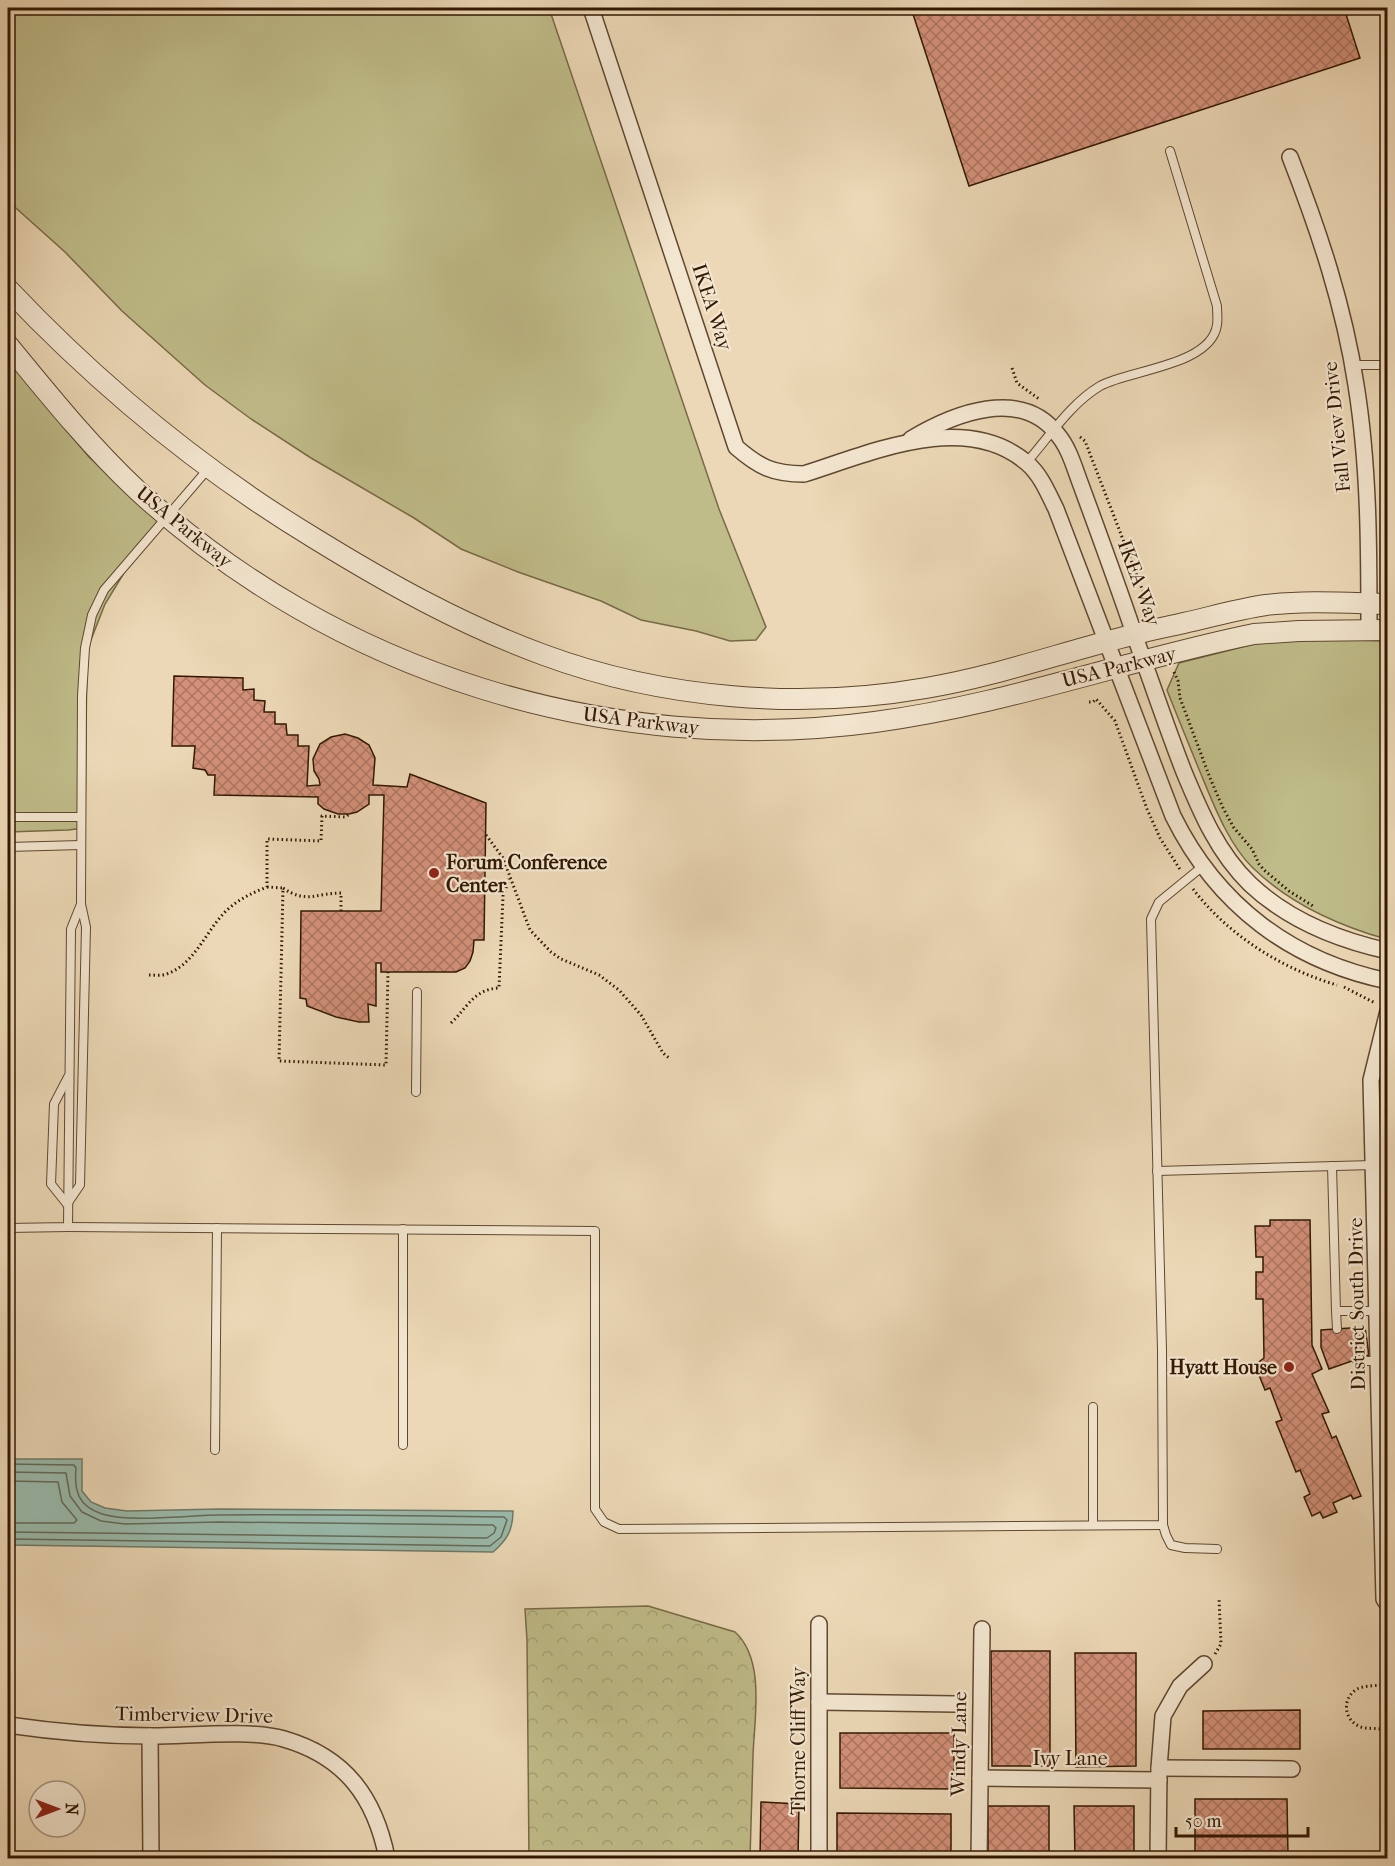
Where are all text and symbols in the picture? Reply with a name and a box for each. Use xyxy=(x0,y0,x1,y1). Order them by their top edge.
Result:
street label: IKEA Way xyxy=(687,261,737,354)
street label: Fall View Drive xyxy=(1319,360,1355,494)
street label: USA Parkway xyxy=(131,481,238,574)
street label: IKEA Way xyxy=(1113,537,1166,630)
street label: USA Parkway xyxy=(1059,641,1180,692)
street label: USA Parkway xyxy=(581,702,702,740)
place label: Forum Conference Center xyxy=(445,851,607,897)
marker: Forum Conference Center xyxy=(427,866,441,880)
street label: District South Drive xyxy=(1344,1217,1370,1391)
place label: Hyatt House xyxy=(1169,1356,1277,1379)
marker: Hyatt House xyxy=(1282,1360,1296,1374)
street label: Thorne Cliff Way xyxy=(787,1666,810,1815)
street label: Windy Lane xyxy=(947,1691,971,1798)
street label: Timberview Drive xyxy=(115,1702,273,1728)
street label: Ivy Lane xyxy=(1032,1747,1108,1770)
north arrow xyxy=(27,1779,87,1839)
scale bar xyxy=(1176,1800,1308,1838)
text: N xyxy=(62,1803,81,1816)
text: 50 m xyxy=(1185,1811,1222,1832)

